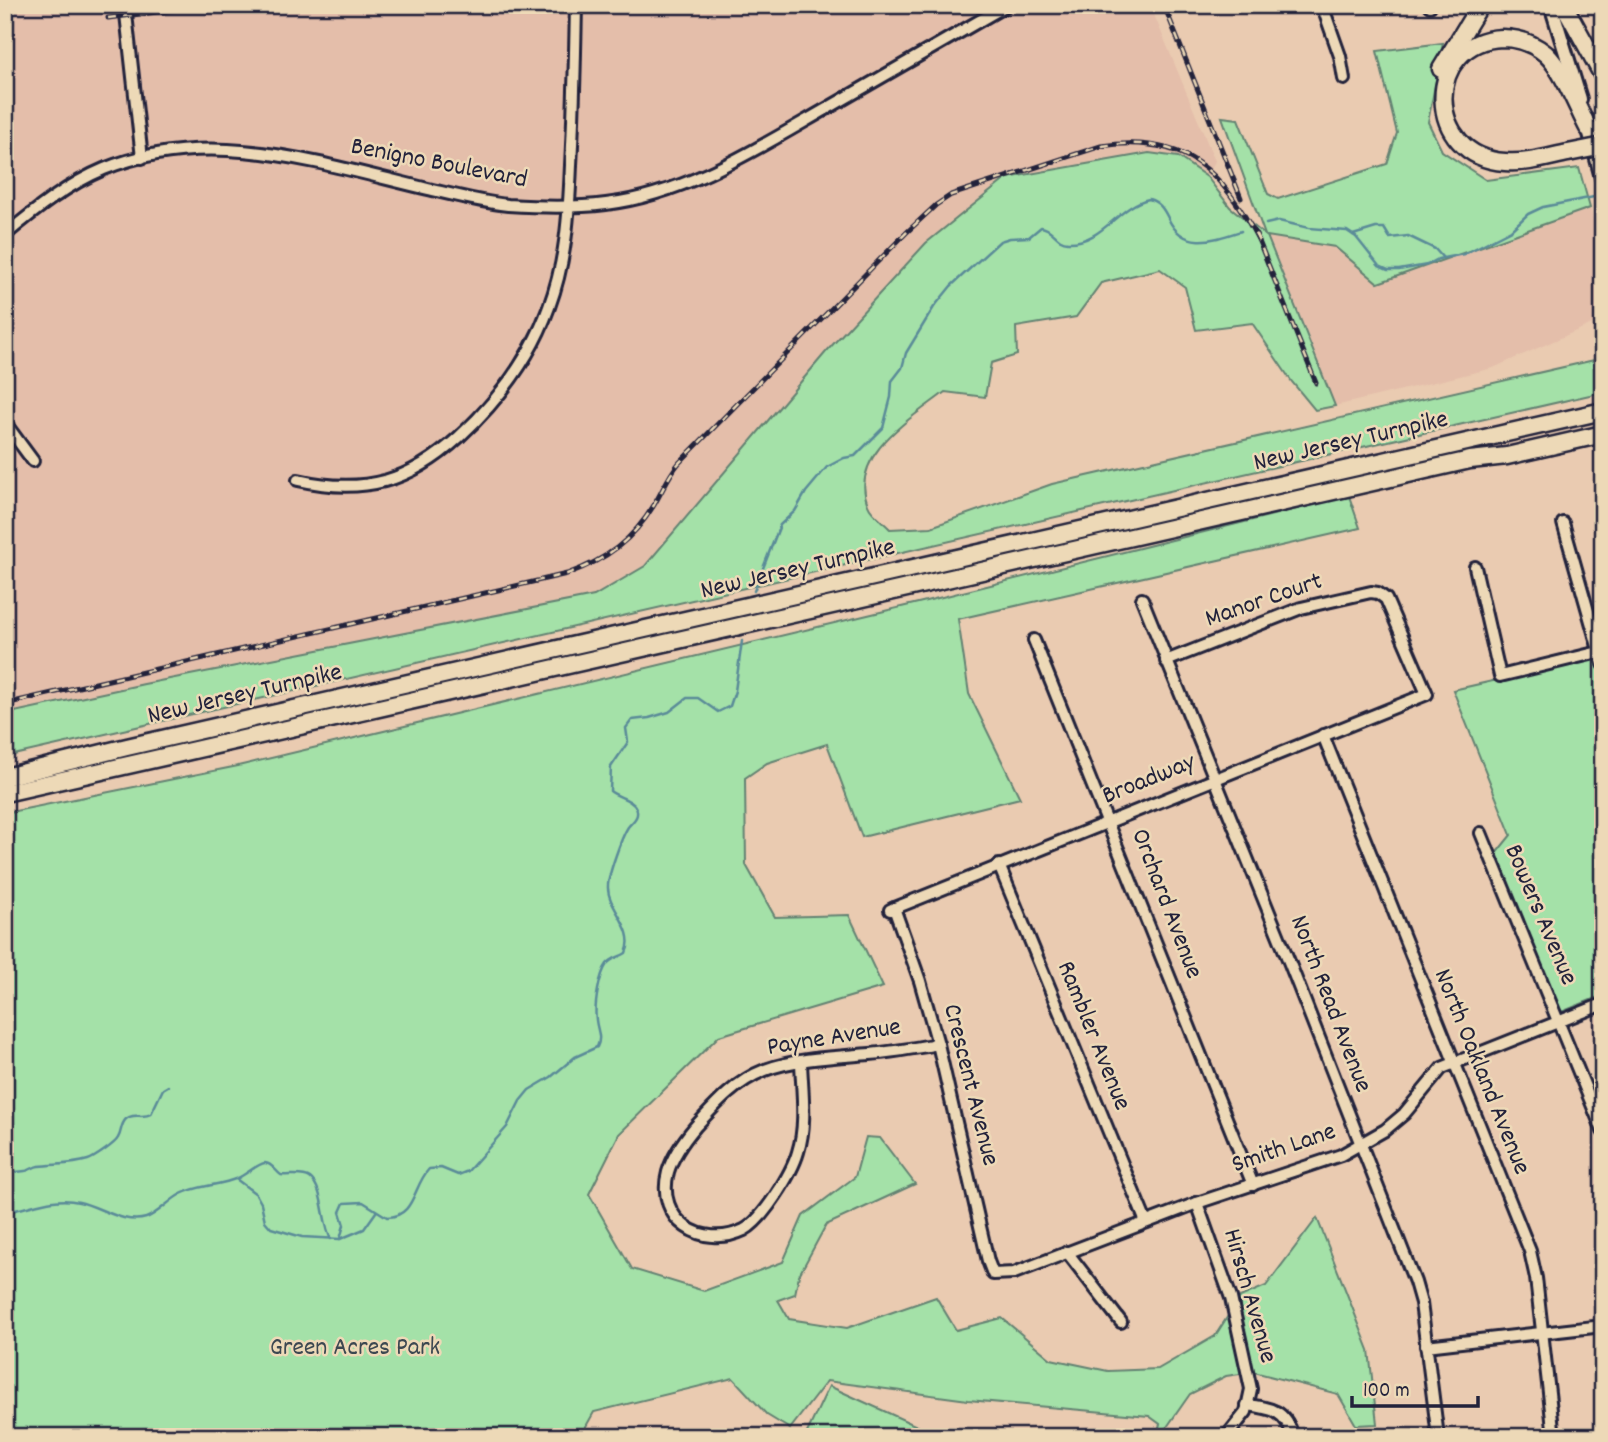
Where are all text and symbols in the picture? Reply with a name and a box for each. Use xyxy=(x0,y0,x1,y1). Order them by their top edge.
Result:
street label: Benigno Boulevard xyxy=(348,129,530,199)
street label: New Jersey Turnpike xyxy=(1250,402,1452,482)
street label: New Jersey Turnpike xyxy=(697,530,899,610)
street label: Manor Court xyxy=(1201,564,1328,638)
street label: New Jersey Turnpike xyxy=(144,655,346,735)
street label: Broadway xyxy=(1097,744,1202,815)
street label: Orchard Avenue xyxy=(1120,824,1212,984)
street label: Bowers Avenue xyxy=(1494,839,1586,991)
street label: North Read Avenue xyxy=(1279,910,1381,1098)
street label: Rambler Avenue xyxy=(1046,956,1140,1116)
street label: North Oakland Avenue xyxy=(1423,964,1539,1180)
street label: Crescent Avenue xyxy=(932,1000,1008,1170)
street label: Payne Avenue xyxy=(764,1009,904,1067)
street label: Smith Lane xyxy=(1227,1114,1341,1184)
street label: Hirsch Avenue xyxy=(1212,1225,1286,1367)
park label: Green Acres Park xyxy=(270,1330,440,1367)
scale bar xyxy=(1352,1365,1478,1409)
text: 100 m xyxy=(1363,1377,1410,1407)

